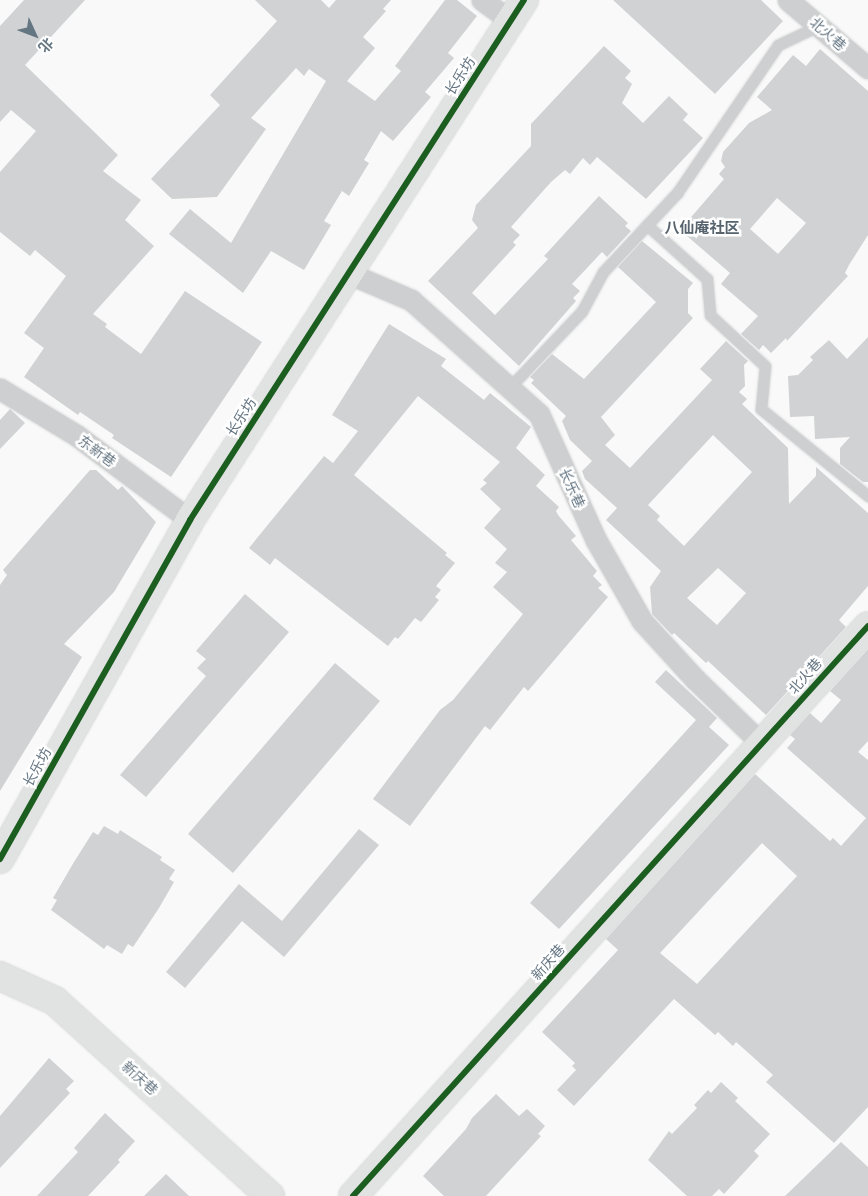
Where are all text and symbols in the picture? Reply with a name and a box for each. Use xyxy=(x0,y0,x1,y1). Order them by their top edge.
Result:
north arrow xyxy=(10,10,60,60)
street label: 北火巷 xyxy=(807,14,849,54)
text: 北 xyxy=(35,35,57,56)
street label: 长乐坊 xyxy=(442,54,478,98)
district label: 八仙庵社区 xyxy=(665,219,739,237)
street label: 长乐坊 xyxy=(223,395,259,439)
street label: 东新巷 xyxy=(75,432,119,470)
street label: 长乐巷 xyxy=(556,465,588,511)
street label: 北火巷 xyxy=(785,655,825,697)
street label: 长乐坊 xyxy=(19,745,55,789)
street label: 新庆巷 xyxy=(528,941,568,983)
street label: 新庆巷 xyxy=(119,1058,161,1098)

